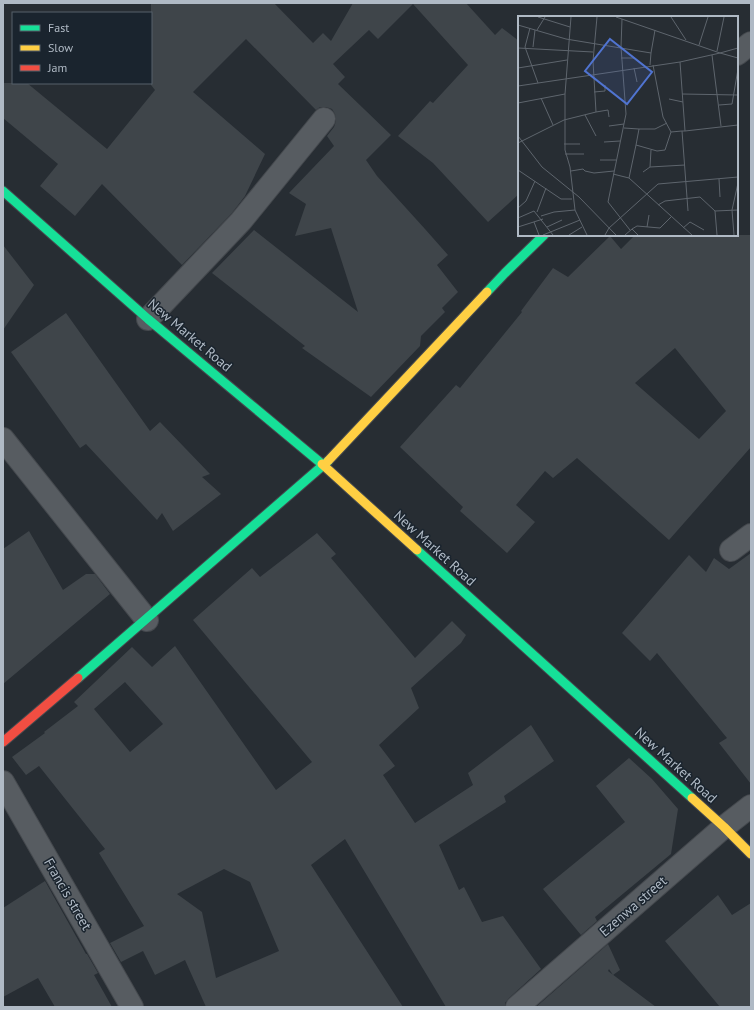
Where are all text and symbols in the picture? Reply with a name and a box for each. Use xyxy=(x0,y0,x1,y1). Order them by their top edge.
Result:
legend xyxy=(12,12,152,84)
inset map xyxy=(518,16,738,236)
text: Fast xyxy=(48,20,69,35)
text: Slow xyxy=(48,40,73,55)
text: Jam xyxy=(47,60,67,75)
street label: New Market Road xyxy=(144,294,236,376)
street label: New Market Road xyxy=(390,506,480,590)
street label: New Market Road xyxy=(631,723,721,807)
street label: Francis street xyxy=(40,855,96,934)
street label: Ezenwa street xyxy=(596,872,671,940)

